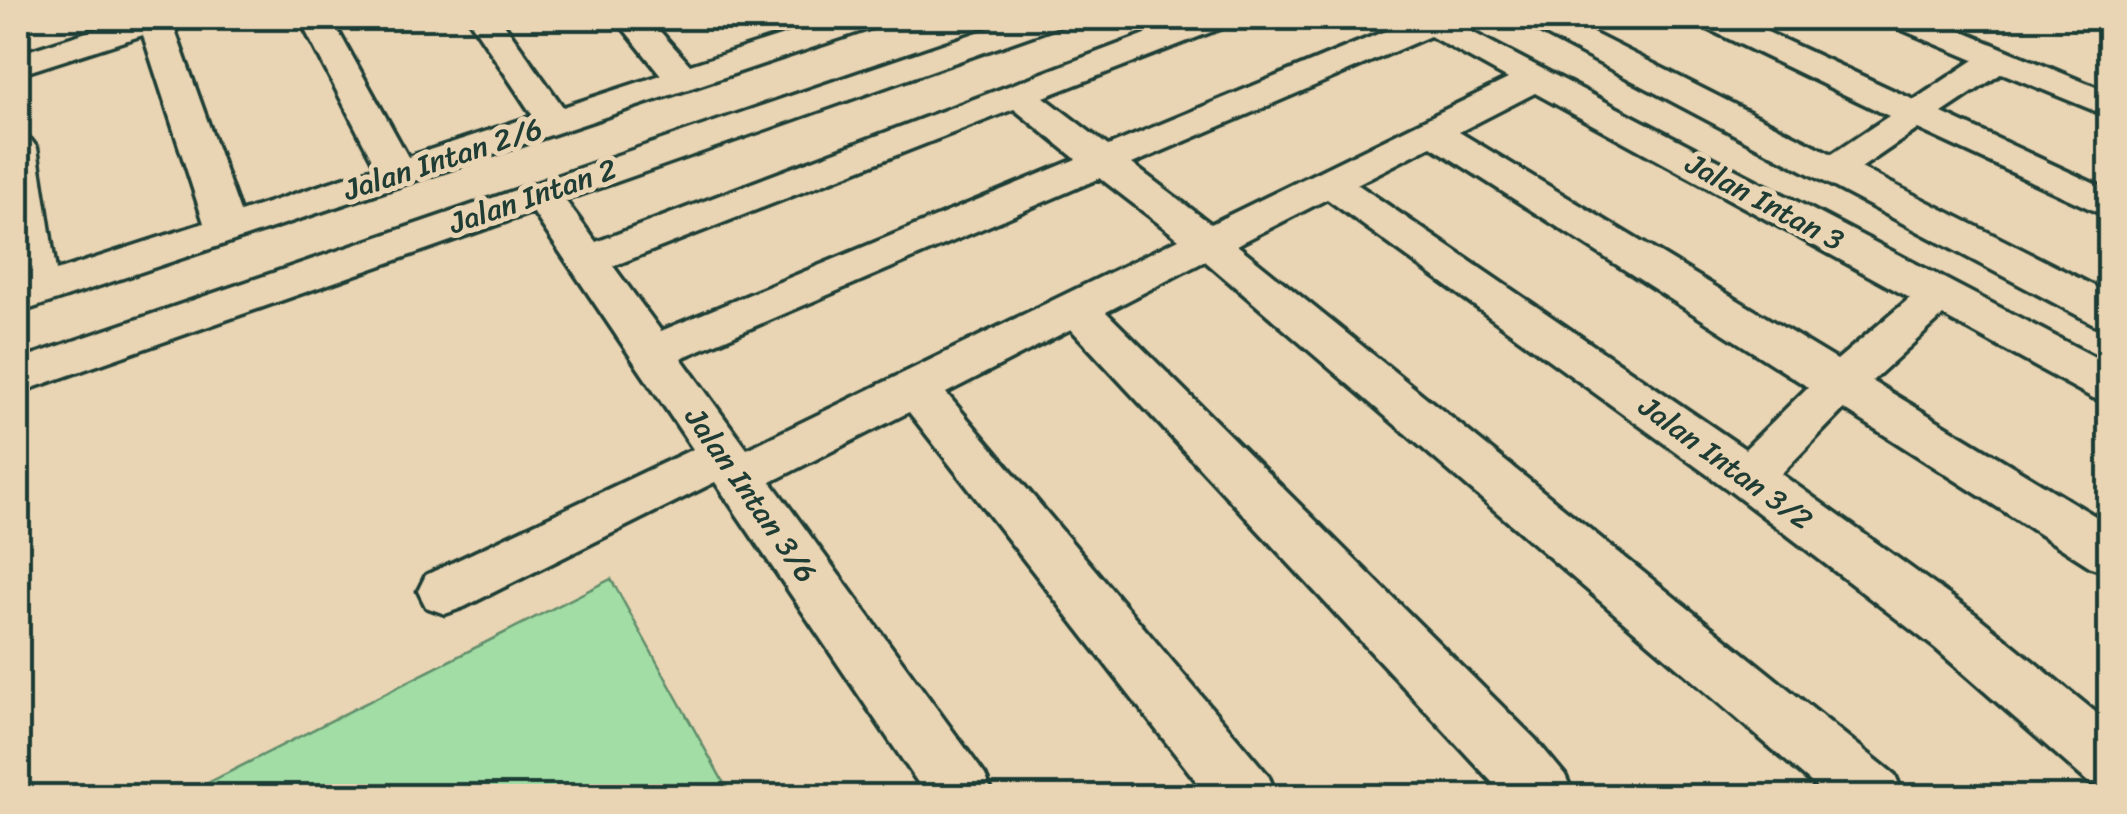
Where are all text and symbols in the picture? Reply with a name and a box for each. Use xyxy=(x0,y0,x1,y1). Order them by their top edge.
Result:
street label: Jalan Intan 2/6 xyxy=(339,110,547,208)
street label: Jalan Intan 3 xyxy=(1675,137,1854,267)
street label: Jalan Intan 2 xyxy=(445,151,621,241)
street label: Jalan Intan 3/2 xyxy=(1626,380,1825,545)
street label: Jalan Intan 3/6 xyxy=(669,395,832,595)

